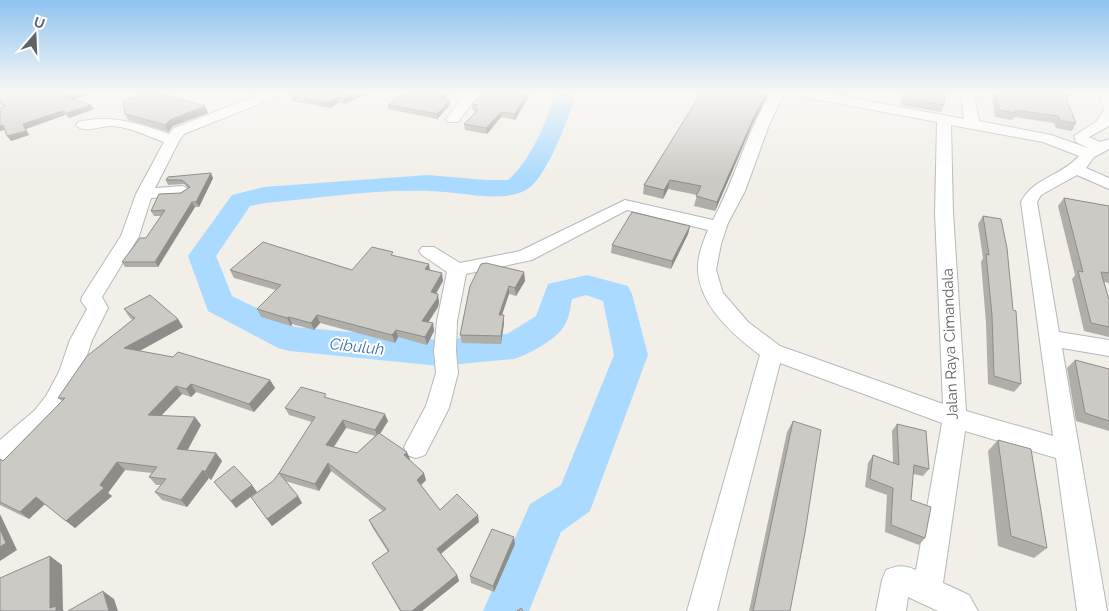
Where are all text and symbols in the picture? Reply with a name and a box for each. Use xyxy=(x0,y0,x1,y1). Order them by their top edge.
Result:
north arrow xyxy=(10,10,60,60)
text: U xyxy=(32,13,47,32)
street label: Jalan Raya Cimandala xyxy=(938,268,962,420)
water label: Cibuluh xyxy=(329,334,385,359)

